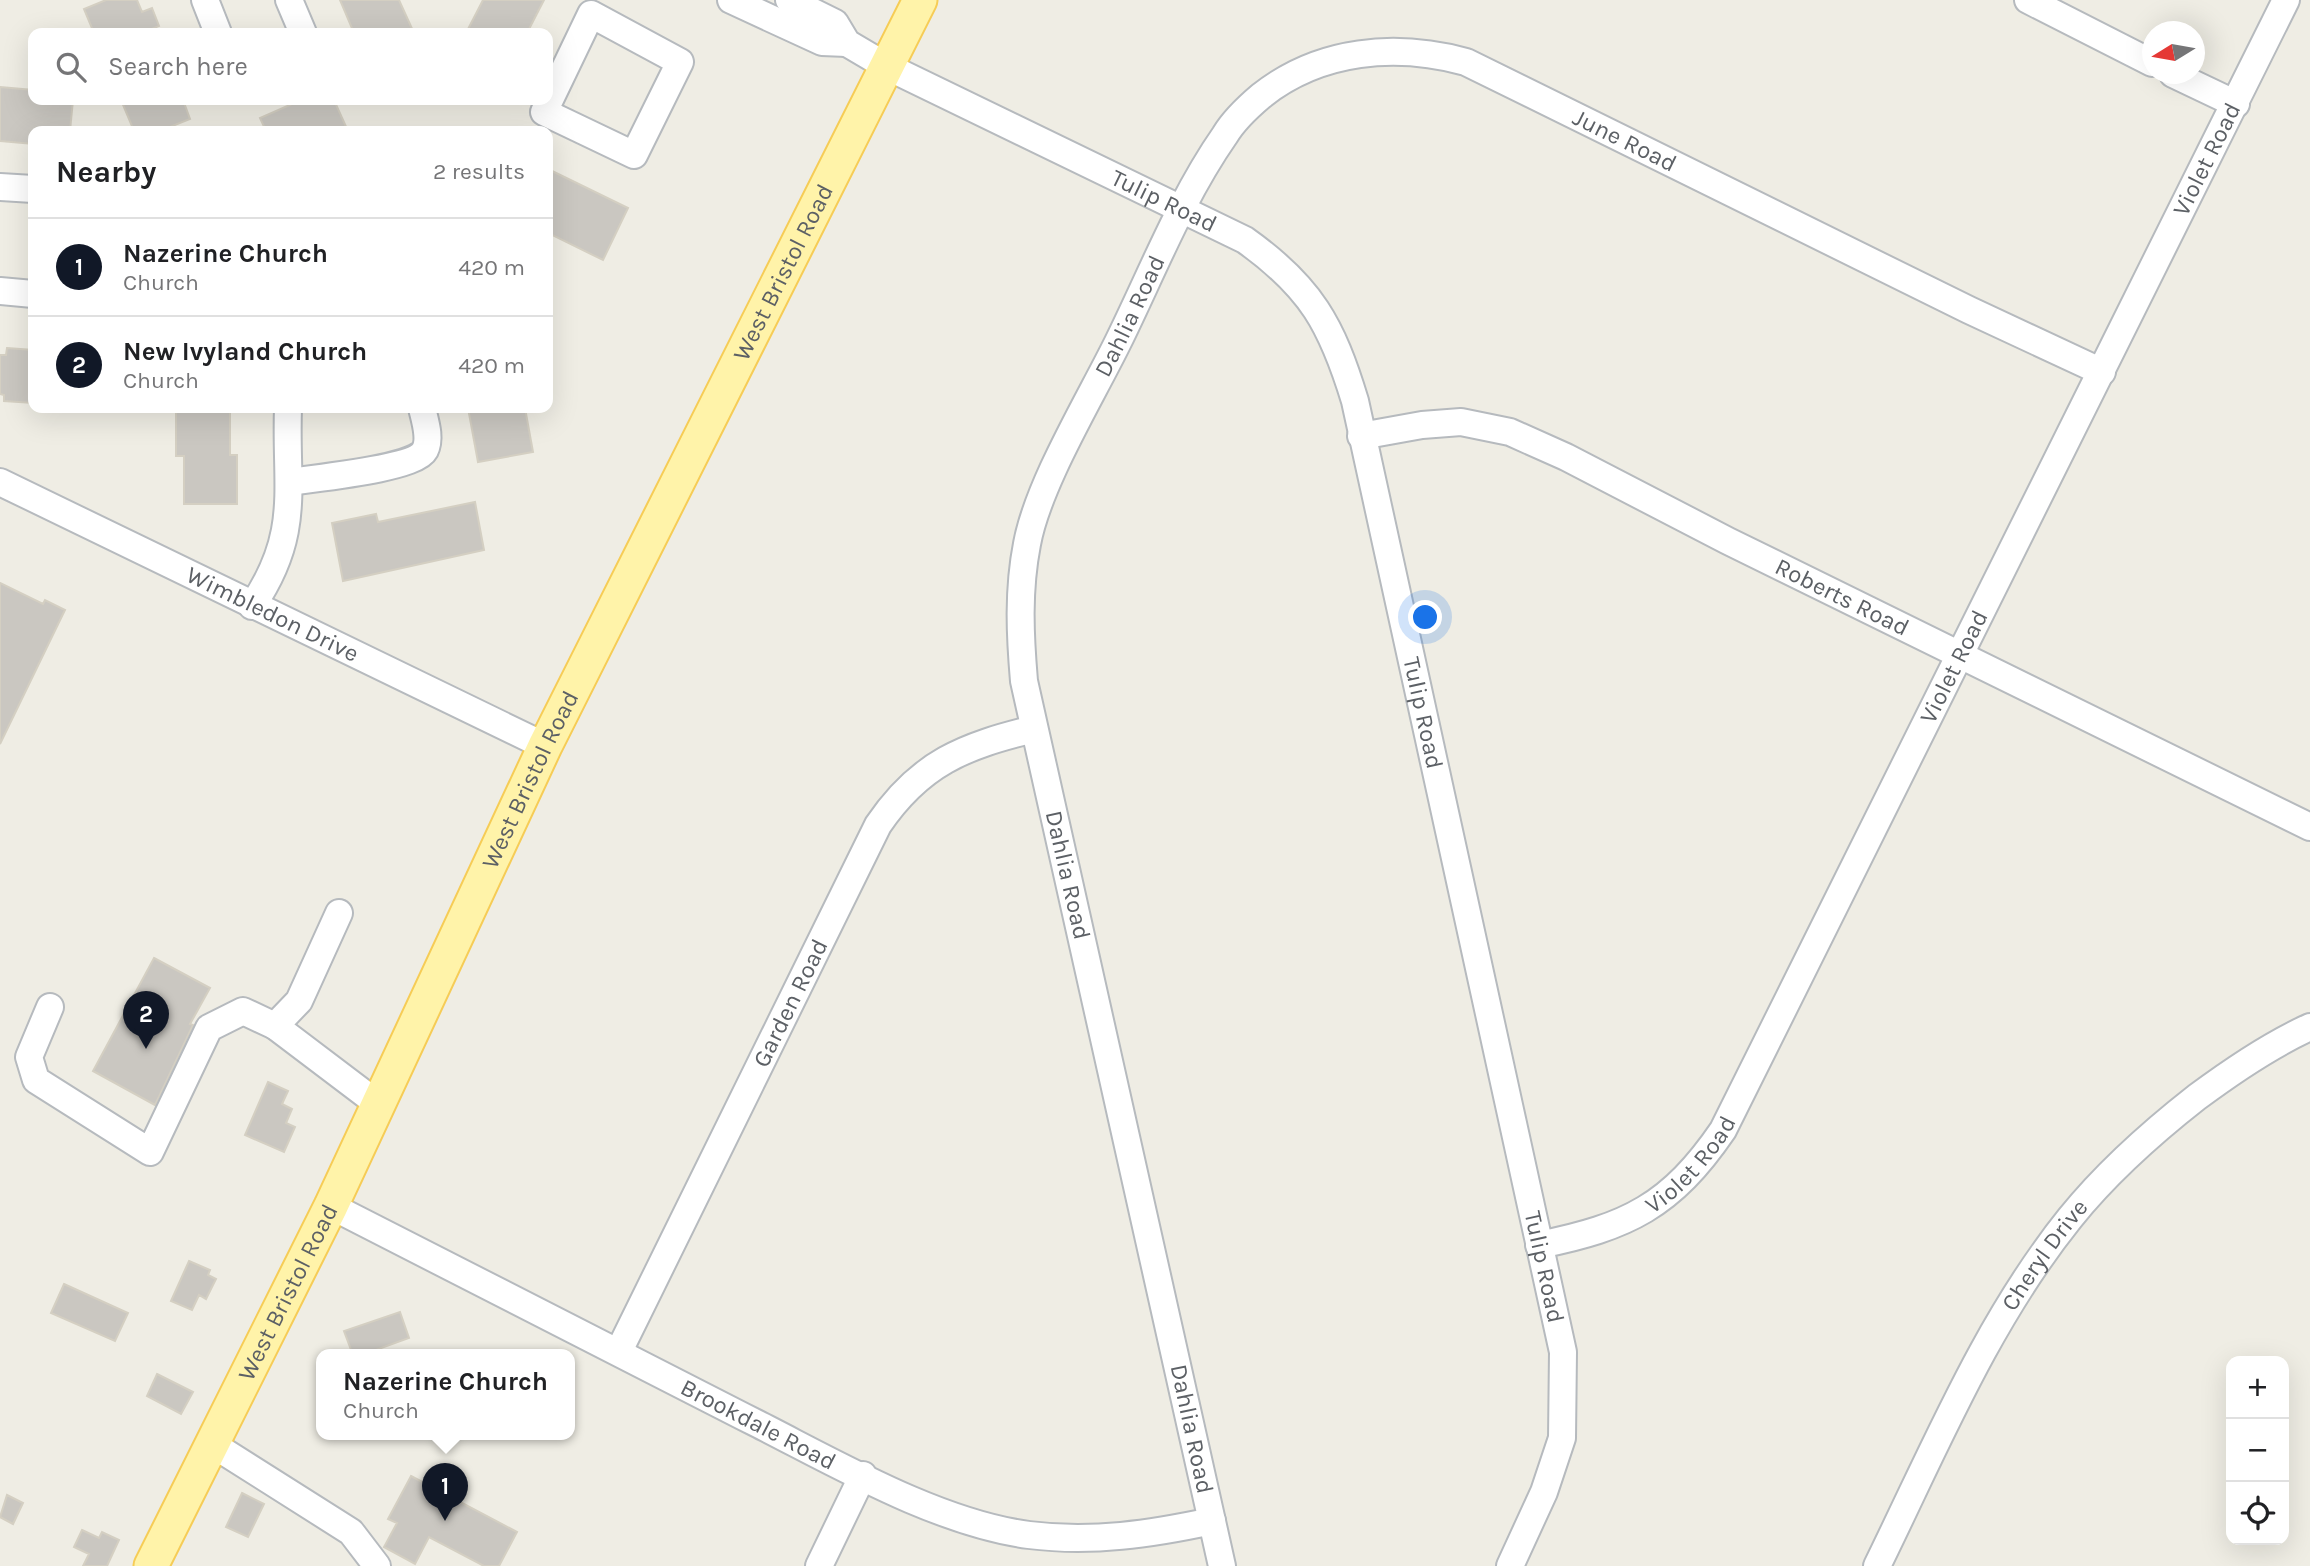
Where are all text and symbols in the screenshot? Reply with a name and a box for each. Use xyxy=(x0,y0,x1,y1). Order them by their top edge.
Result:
north arrow xyxy=(2142,21,2205,84)
search box xyxy=(28,28,553,105)
icon: search xyxy=(52,48,90,86)
text: Search here xyxy=(108,51,248,82)
street label: Violet Road xyxy=(2167,98,2247,220)
street label: June Road xyxy=(1568,103,1681,178)
text: Nearby xyxy=(56,154,156,190)
text: 2 results xyxy=(433,158,525,185)
street label: Tulip Road xyxy=(1107,163,1221,238)
street label: West Bristol Road xyxy=(727,180,839,365)
text: Nazerine Church xyxy=(123,238,328,269)
street label: Dahlia Road xyxy=(1089,251,1171,382)
text: 1 xyxy=(75,254,83,281)
text: 420 m xyxy=(458,254,525,281)
text: Church xyxy=(123,269,199,296)
text: New Ivyland Church xyxy=(123,336,367,367)
text: 2 xyxy=(72,352,86,379)
text: 420 m xyxy=(458,352,525,379)
text: Church xyxy=(123,367,199,394)
street label: Roberts Road xyxy=(1770,552,1914,642)
street label: Wimbledon Drive xyxy=(182,561,363,668)
your location xyxy=(1408,600,1442,634)
street label: Violet Road xyxy=(1914,606,1994,728)
street label: Tulip Road xyxy=(1397,654,1449,771)
street label: West Bristol Road xyxy=(476,686,584,873)
street label: Dahlia Road xyxy=(1040,808,1096,942)
street label: Garden Road xyxy=(747,934,834,1072)
pin: 2 xyxy=(123,991,169,1049)
street label: Violet Road xyxy=(1640,1111,1742,1219)
street label: Cheryl Drive xyxy=(1996,1193,2094,1316)
street label: West Bristol Road xyxy=(232,1199,344,1385)
street label: Tulip Road xyxy=(1519,1208,1570,1325)
popup xyxy=(316,1349,575,1440)
map controls xyxy=(2226,1356,2289,1545)
button: + xyxy=(2226,1356,2289,1419)
street label: Dahlia Road xyxy=(1165,1362,1219,1496)
text: Nazerine Church xyxy=(343,1366,548,1397)
street label: Brookdale Road xyxy=(676,1373,841,1476)
text: Church xyxy=(343,1397,419,1424)
button: − xyxy=(2226,1419,2289,1482)
pin: 1 xyxy=(422,1463,468,1521)
button: locate xyxy=(2226,1482,2289,1545)

